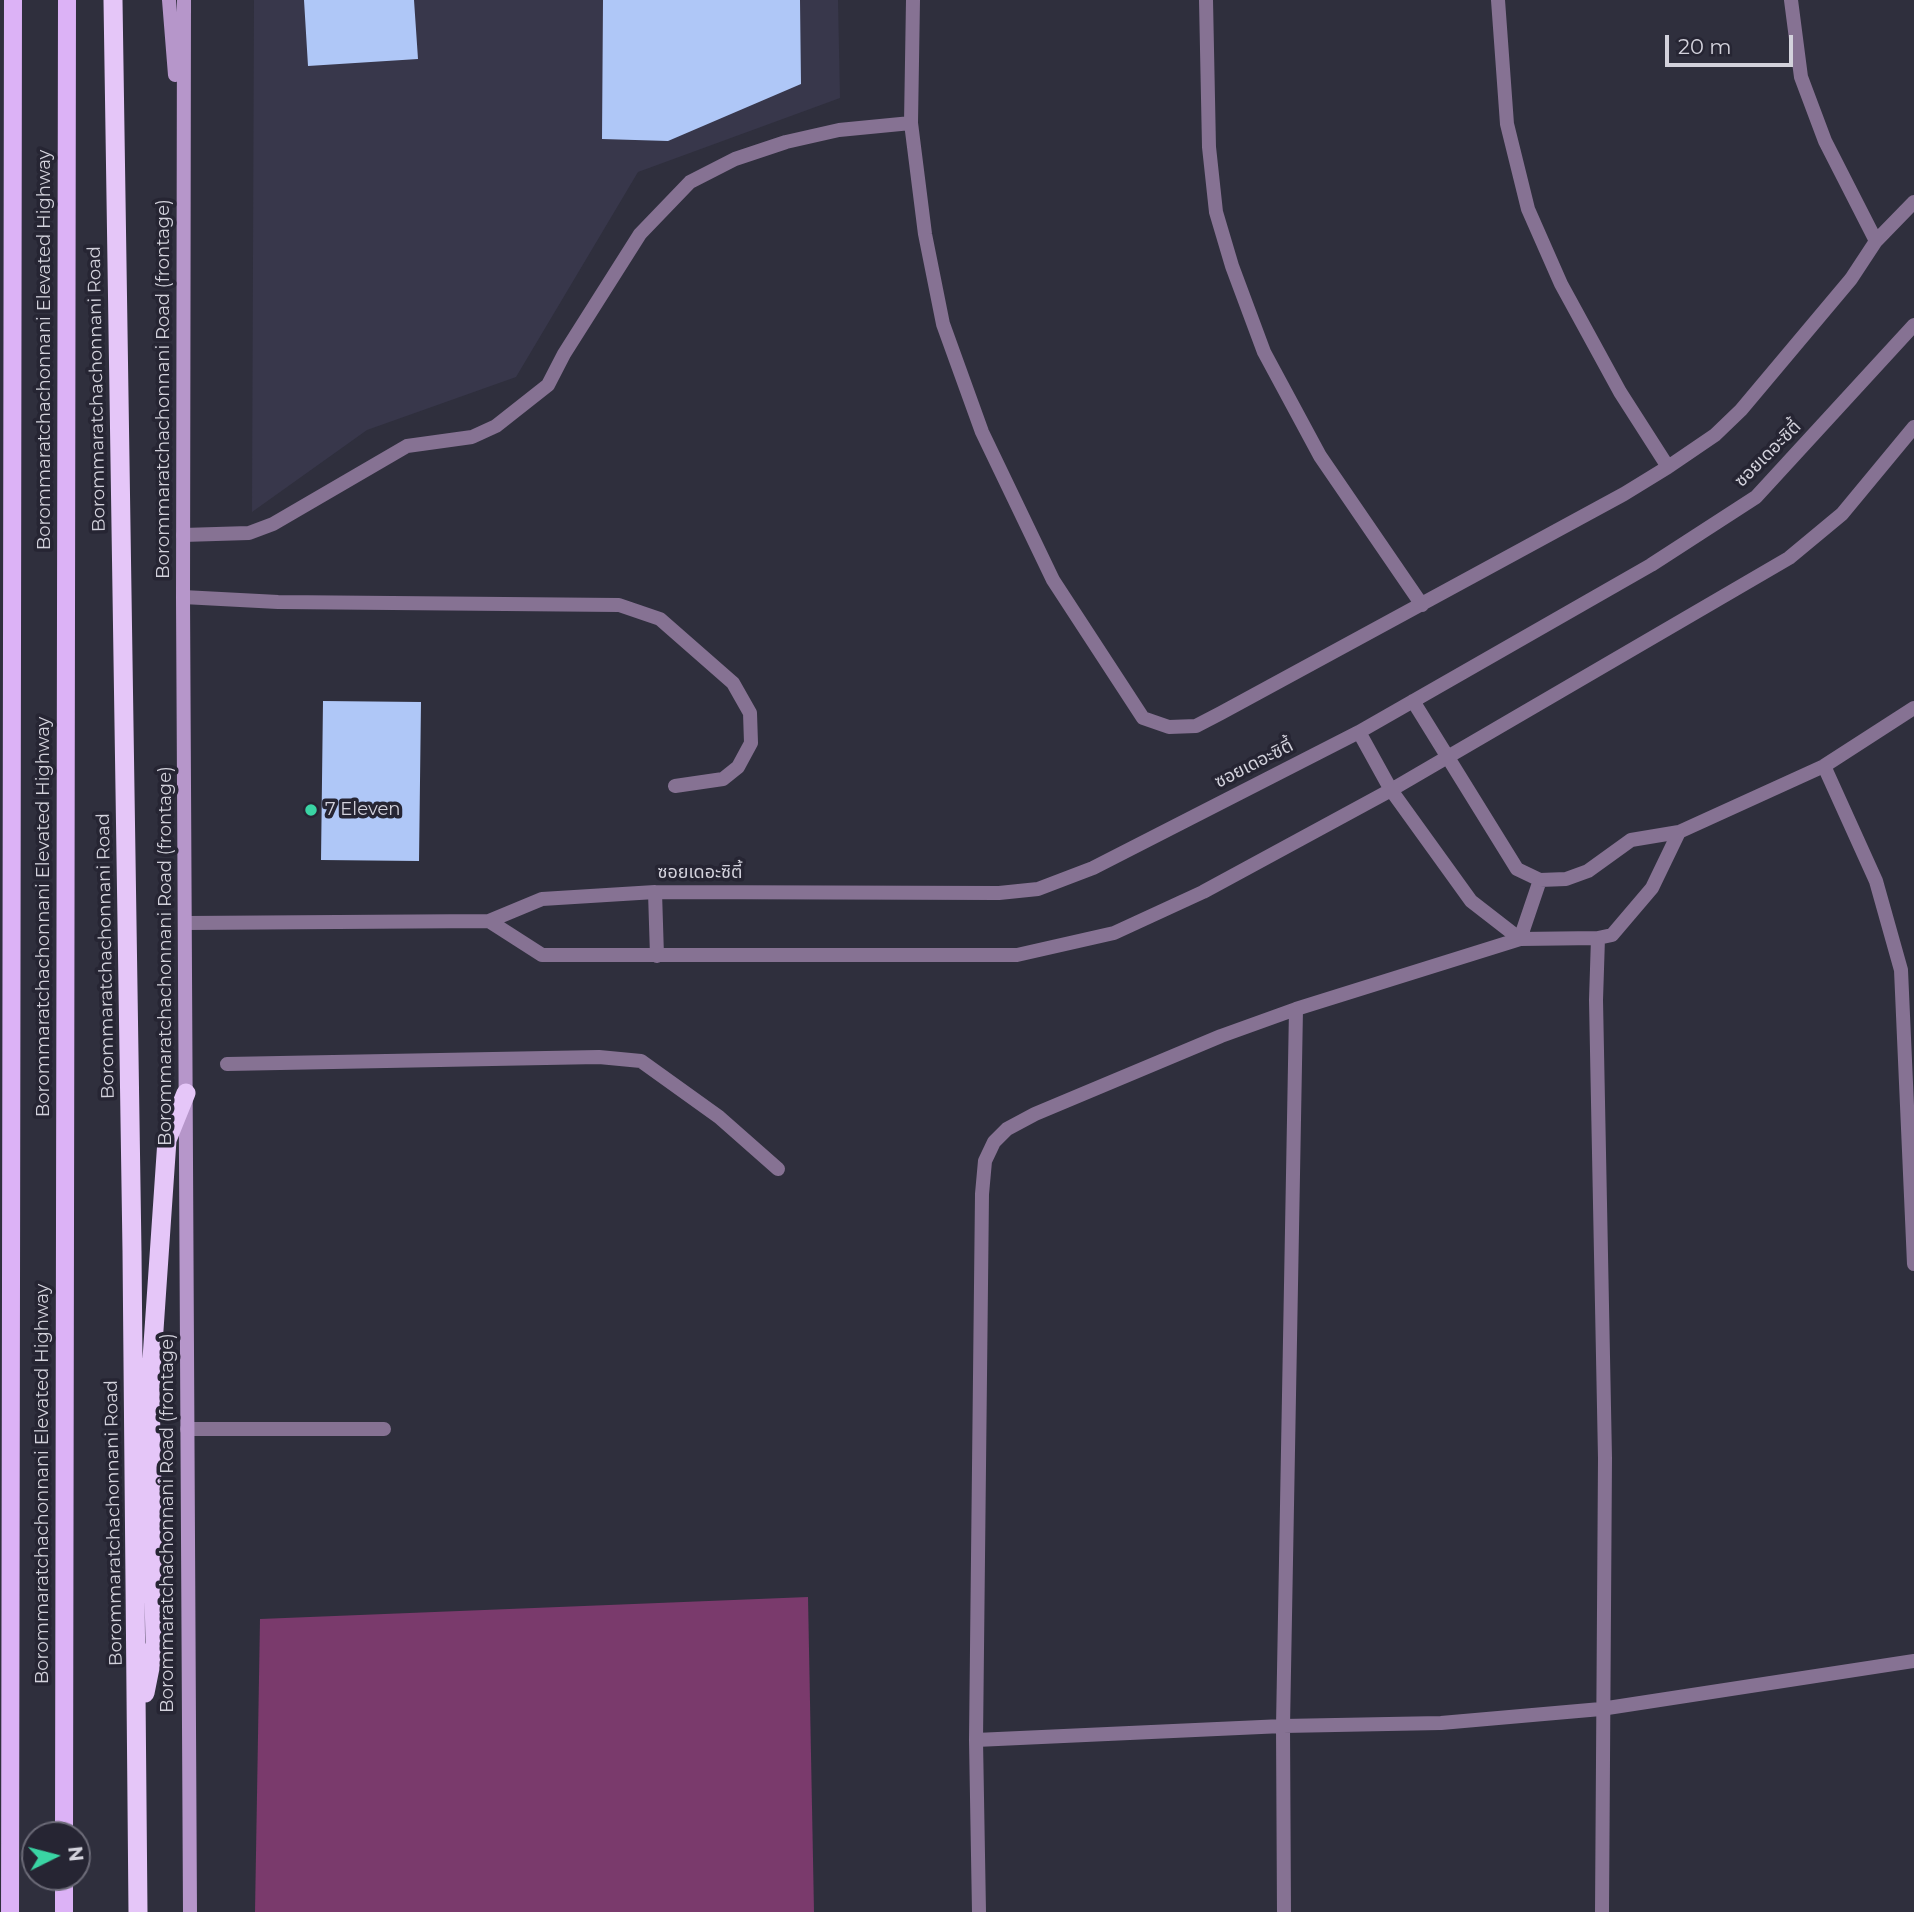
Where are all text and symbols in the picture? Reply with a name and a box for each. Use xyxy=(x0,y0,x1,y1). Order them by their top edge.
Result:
scale bar xyxy=(1669,21,1797,65)
text: 20 m xyxy=(1678,34,1732,59)
street label: Borommaratchachonnani Elevated Highway xyxy=(34,150,56,550)
street label: Borommaratchachonnani Road (frontage) xyxy=(153,199,175,579)
street label: Borommaratchachonnani Road xyxy=(84,246,110,532)
street label: ซอยเดอะซิตี้ xyxy=(1730,416,1806,492)
street label: Borommaratchachonnani Elevated Highway xyxy=(33,717,55,1117)
street label: ซอยเดอะซิตี้ xyxy=(1211,735,1297,793)
street label: Borommaratchachonnani Road (frontage) xyxy=(155,766,177,1146)
place label: 7 Eleven xyxy=(325,799,400,821)
marker: 7 Eleven xyxy=(303,802,319,818)
street label: Borommaratchachonnani Road xyxy=(93,813,119,1099)
street label: ซอยเดอะซิตี้ xyxy=(657,862,743,884)
street label: Borommaratchachonnani Elevated Highway xyxy=(32,1284,54,1684)
street label: Borommaratchachonnani Road (frontage) xyxy=(157,1333,179,1713)
street label: Borommaratchachonnani Road xyxy=(101,1380,127,1666)
north arrow xyxy=(21,1821,91,1891)
text: N xyxy=(63,1845,88,1863)

